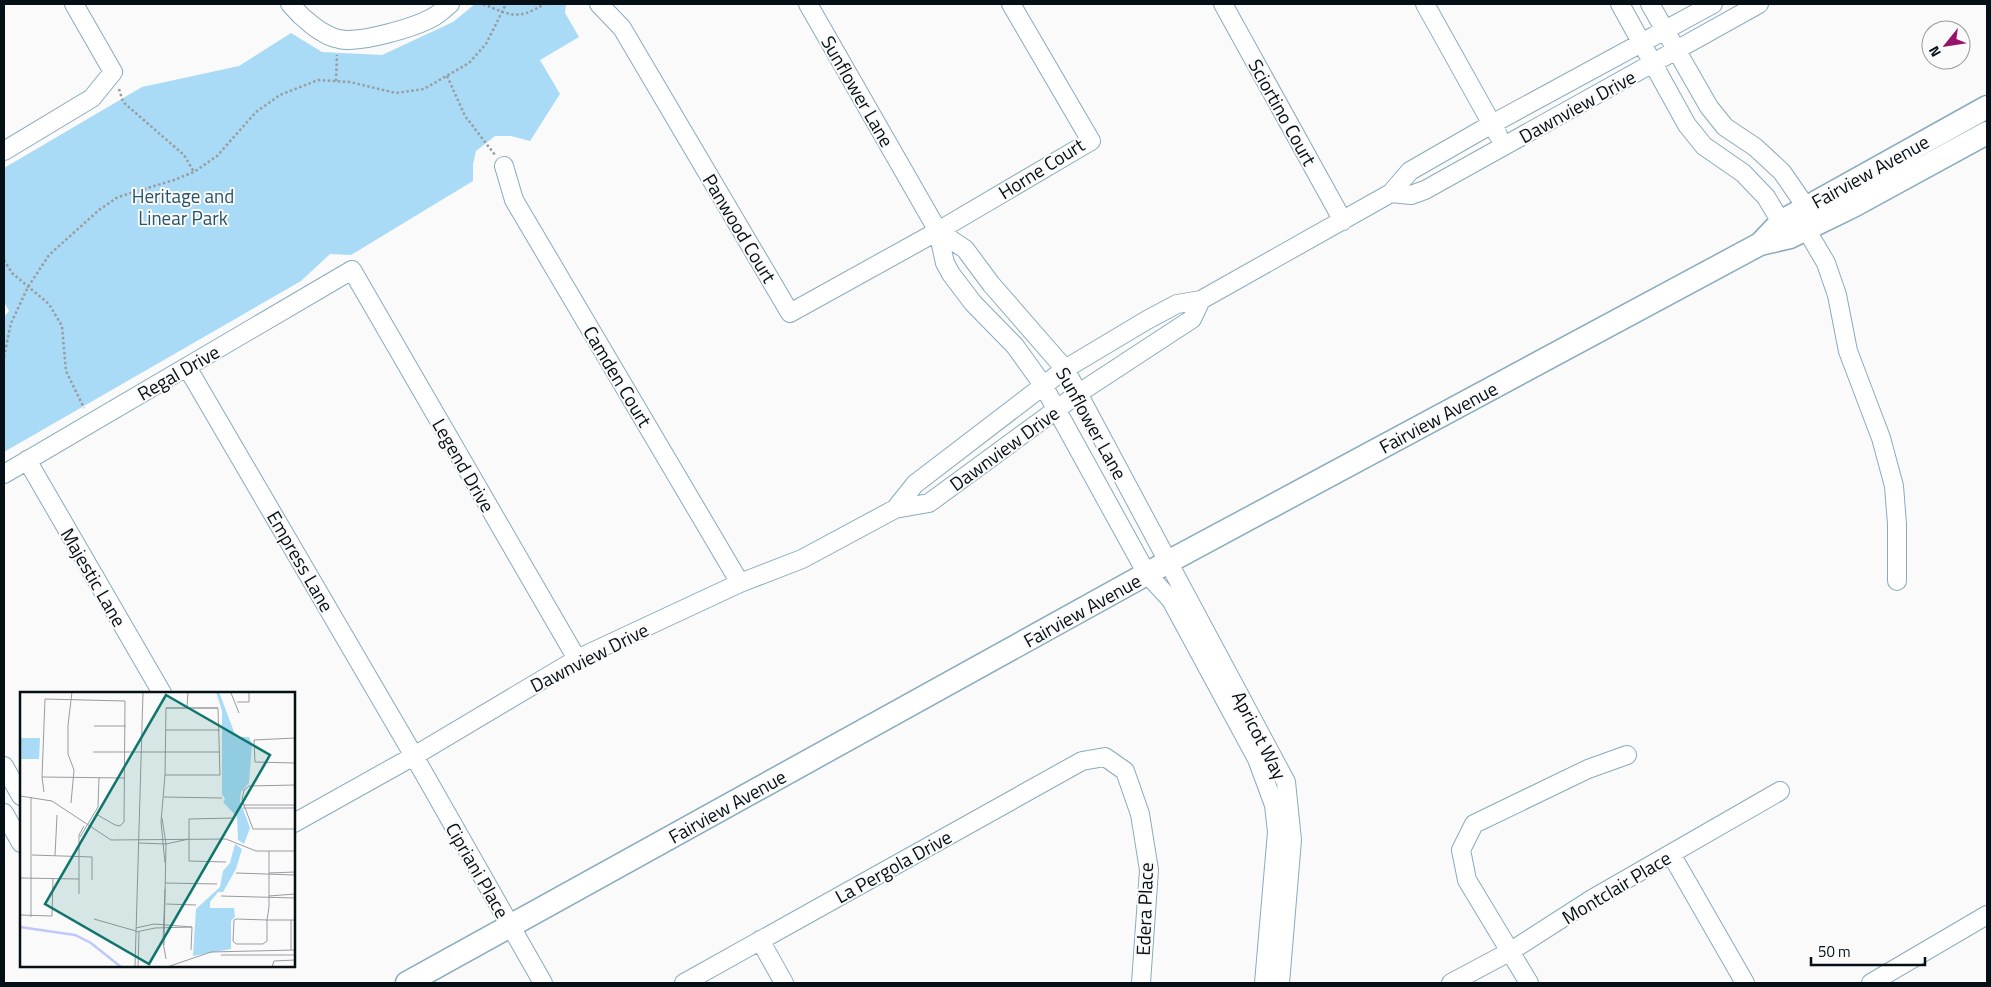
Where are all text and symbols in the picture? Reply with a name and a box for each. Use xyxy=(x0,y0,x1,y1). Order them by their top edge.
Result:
north arrow xyxy=(1921,20,1971,70)
street label: Sunflower Lane xyxy=(814,30,902,152)
text: N xyxy=(1923,42,1946,61)
street label: Sciortino Court xyxy=(1242,53,1324,171)
street label: Dawnview Drive xyxy=(1513,62,1641,150)
street label: Fairview Avenue xyxy=(1806,127,1934,215)
street label: Horne Court xyxy=(992,130,1090,206)
street label: Panwood Court xyxy=(696,168,784,288)
park label: Heritage and Linear Park xyxy=(132,181,234,232)
street label: Camden Court xyxy=(576,320,660,432)
street label: Regal Drive xyxy=(132,337,224,407)
street label: Sunflower Lane xyxy=(1049,362,1135,484)
street label: Fairview Avenue xyxy=(1374,374,1502,460)
street label: Dawnview Drive xyxy=(943,398,1065,498)
street label: Legend Drive xyxy=(425,413,503,517)
street label: Empress Lane xyxy=(260,505,342,617)
street label: Majestic Lane xyxy=(54,522,134,632)
street label: Fairview Avenue xyxy=(1018,566,1146,654)
street label: Dawnview Drive xyxy=(525,615,653,699)
street label: Apricot Way xyxy=(1225,686,1295,784)
inset map xyxy=(20,692,295,967)
street label: Fairview Avenue xyxy=(663,762,791,850)
street label: Cipriani Place xyxy=(439,817,517,923)
street label: La Pergola Drive xyxy=(829,822,957,910)
street label: Montclair Place xyxy=(1556,843,1676,931)
street label: Edera Place xyxy=(1128,862,1160,956)
scale bar xyxy=(1811,934,1925,966)
text: 50 m xyxy=(1818,940,1851,963)

